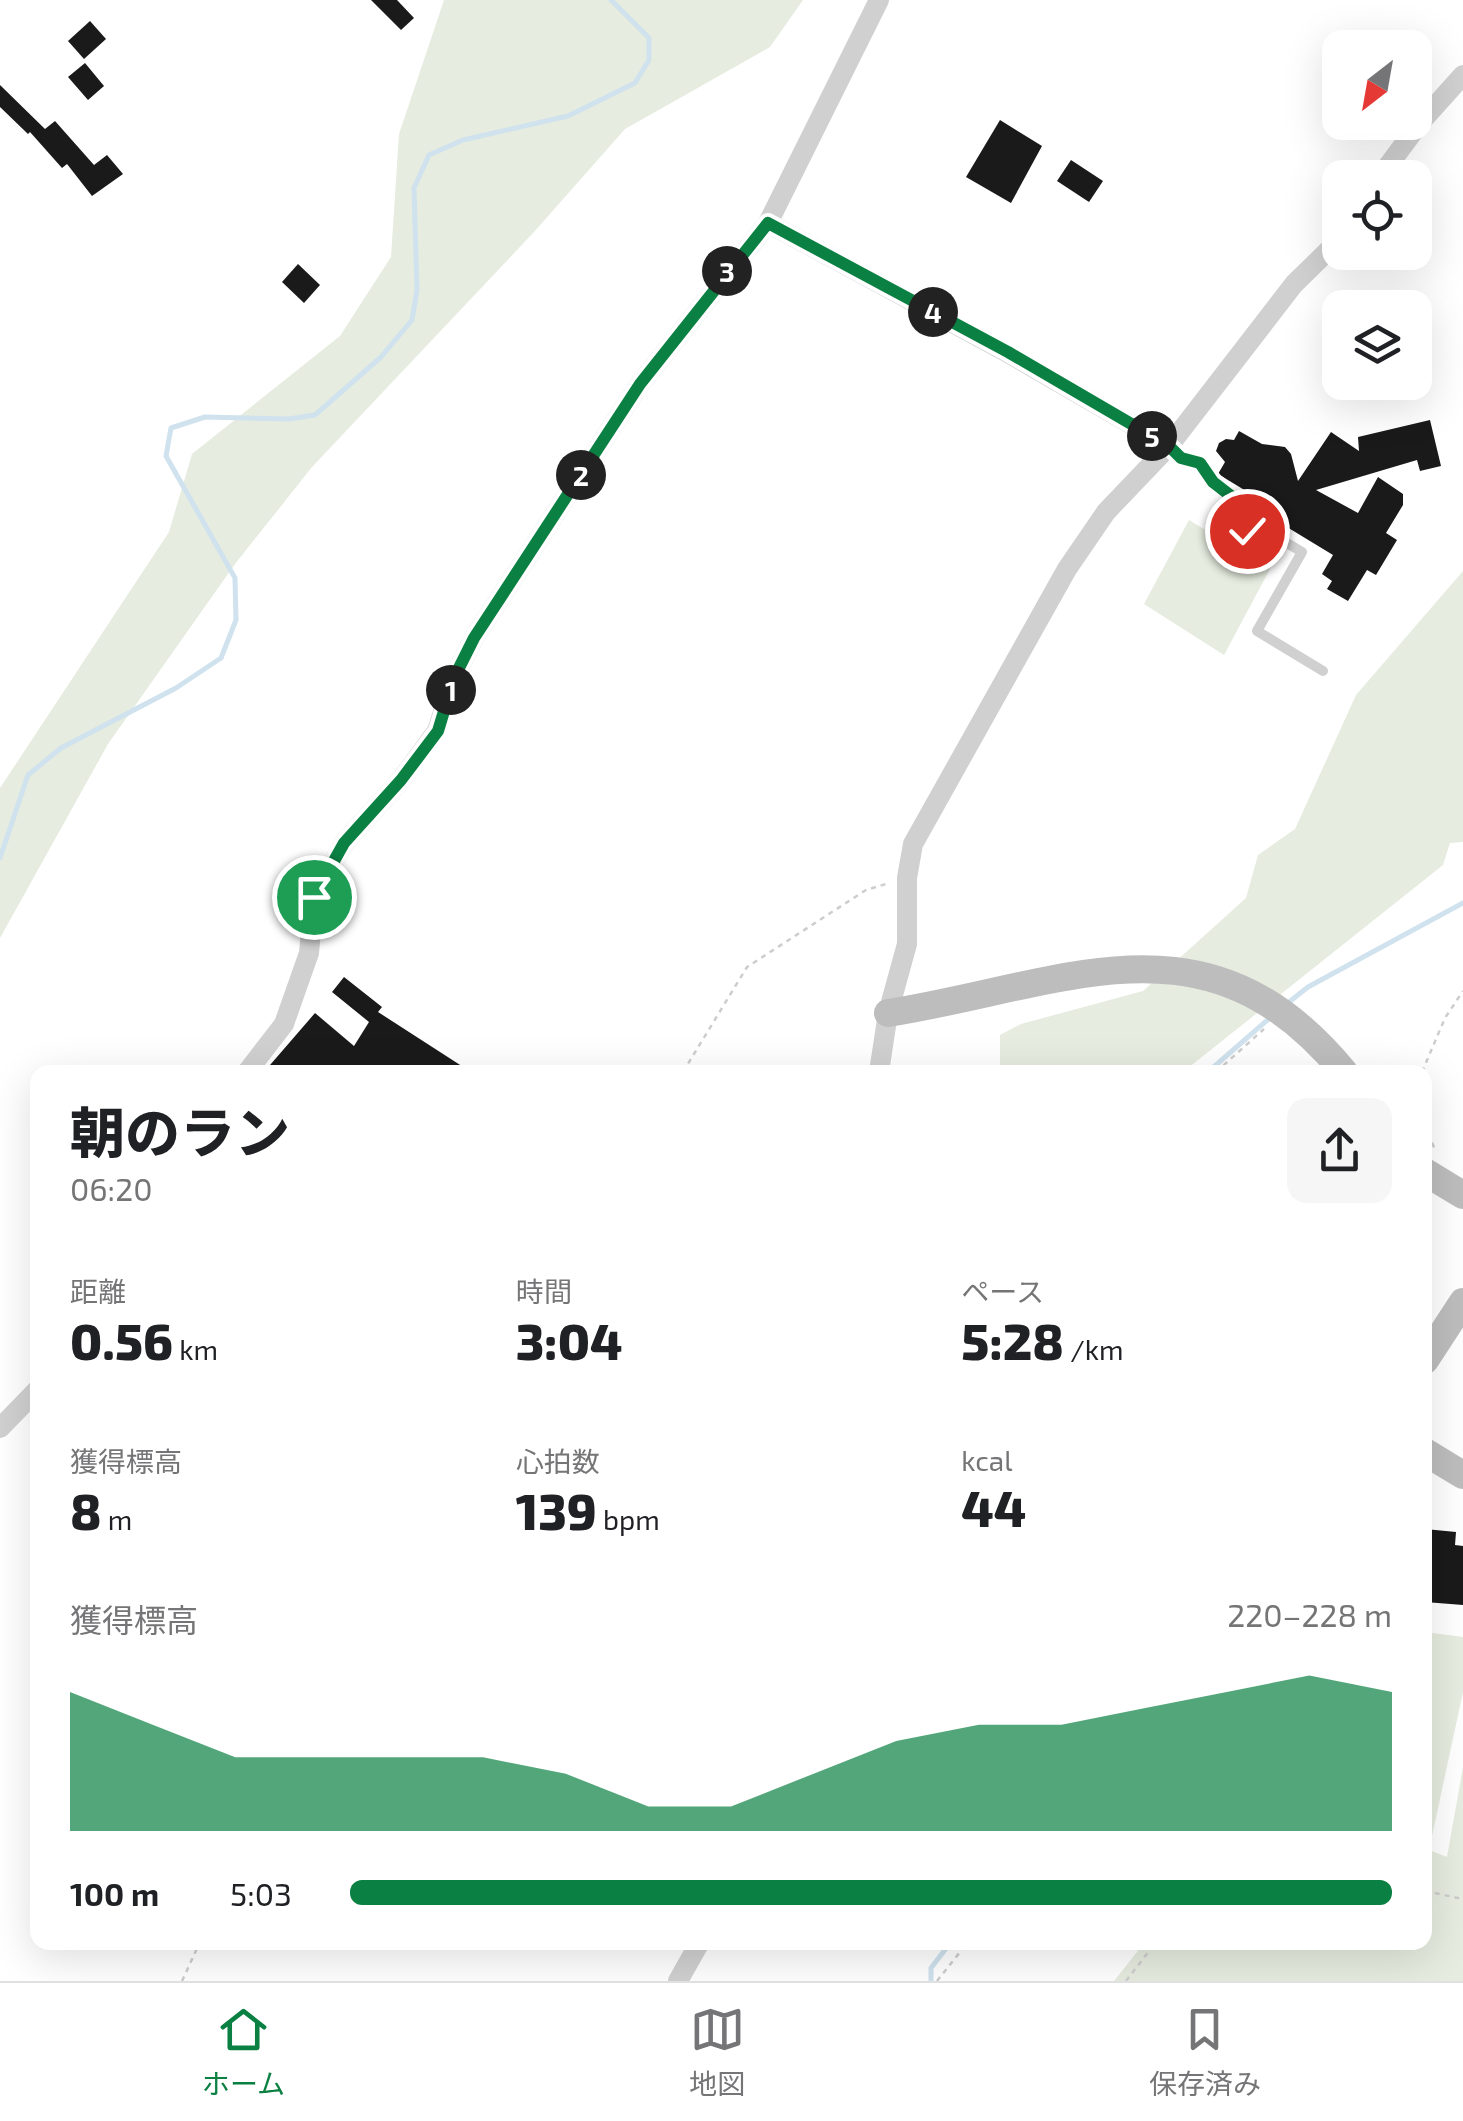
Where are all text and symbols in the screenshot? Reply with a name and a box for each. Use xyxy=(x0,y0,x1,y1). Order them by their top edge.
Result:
north arrow xyxy=(1322,30,1432,140)
map controls xyxy=(1322,30,1432,400)
button: locate xyxy=(1322,160,1432,270)
pin: 3 xyxy=(702,246,752,296)
text: 3 xyxy=(719,254,735,288)
pin: 4 xyxy=(908,287,958,337)
button: layers xyxy=(1322,290,1432,400)
text: 4 xyxy=(924,295,942,329)
pin: 5 xyxy=(1127,411,1177,461)
text: 5 xyxy=(1144,419,1160,453)
pin: 2 xyxy=(556,450,606,500)
text: 2 xyxy=(573,458,589,492)
pin xyxy=(1205,489,1290,574)
icon: check xyxy=(1220,504,1275,559)
pin: 1 xyxy=(426,665,476,715)
text: 1 xyxy=(445,673,457,707)
pin xyxy=(272,855,357,940)
icon: arrive xyxy=(287,870,342,925)
text: 朝のラン xyxy=(70,1098,290,1164)
button: share xyxy=(1287,1098,1392,1203)
text: 06:20 xyxy=(70,1169,152,1207)
text: 距離 xyxy=(70,1274,126,1308)
text: 時間 xyxy=(516,1274,572,1308)
text: ペース xyxy=(961,1274,1044,1308)
text: 0.56 xyxy=(70,1310,173,1370)
text: 3:04 xyxy=(516,1310,622,1370)
text: 5:28 xyxy=(961,1310,1064,1370)
text: km xyxy=(173,1332,218,1366)
text: /km xyxy=(1064,1332,1123,1366)
text: kcal xyxy=(961,1443,1013,1477)
text: 獲得標高 xyxy=(70,1444,182,1478)
text: 心拍数 xyxy=(516,1444,600,1478)
text: 44 xyxy=(961,1477,1026,1537)
text: 8 xyxy=(70,1480,102,1540)
text: 139 xyxy=(516,1480,597,1540)
text: m xyxy=(102,1502,132,1536)
text: bpm xyxy=(597,1502,660,1536)
text: 220–228 m xyxy=(1227,1595,1392,1633)
text: 獲得標高 xyxy=(70,1600,198,1638)
text: 100 m xyxy=(70,1874,159,1912)
text: 5:03 xyxy=(230,1874,292,1912)
tab: ホーム xyxy=(202,2002,285,2102)
tab: 地図 xyxy=(689,2002,745,2102)
tab: 保存済み xyxy=(1149,2002,1261,2102)

